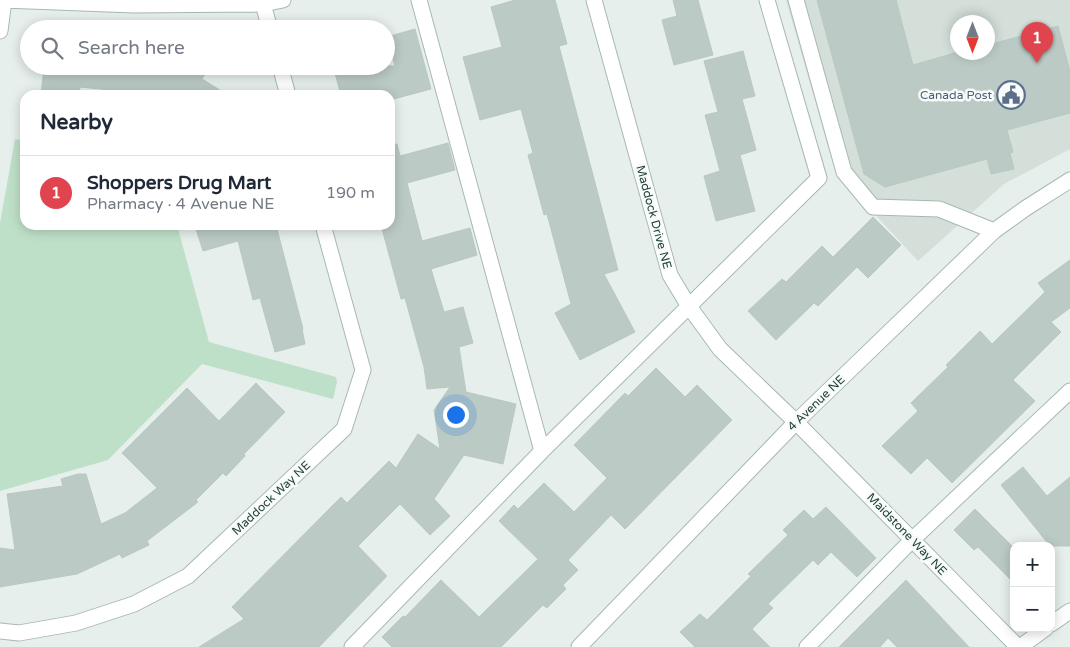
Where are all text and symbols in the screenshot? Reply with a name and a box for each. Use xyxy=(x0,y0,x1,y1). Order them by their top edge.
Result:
north arrow xyxy=(950,15,995,60)
search box xyxy=(20,20,395,75)
pin: 1 xyxy=(1021,22,1053,63)
icon: search xyxy=(38,34,66,62)
text: Search here xyxy=(78,37,185,59)
public building icon: Canada Post xyxy=(996,80,1026,110)
place label: Canada Post xyxy=(920,88,992,102)
text: Nearby xyxy=(40,110,113,135)
street label: Maddock Drive NE xyxy=(633,164,675,271)
text: Shoppers Drug Mart xyxy=(87,172,271,194)
text: 1 xyxy=(51,183,61,203)
text: 190 m xyxy=(326,183,375,203)
text: Pharmacy · 4 Avenue NE xyxy=(87,194,275,214)
street label: 4 Avenue NE xyxy=(785,372,848,434)
your location xyxy=(443,402,469,428)
street label: Maddock Way NE xyxy=(229,458,313,538)
street label: Maidstone Way NE xyxy=(864,490,950,578)
map controls xyxy=(1010,542,1055,632)
button: + xyxy=(1010,542,1055,587)
button: − xyxy=(1010,587,1055,632)

